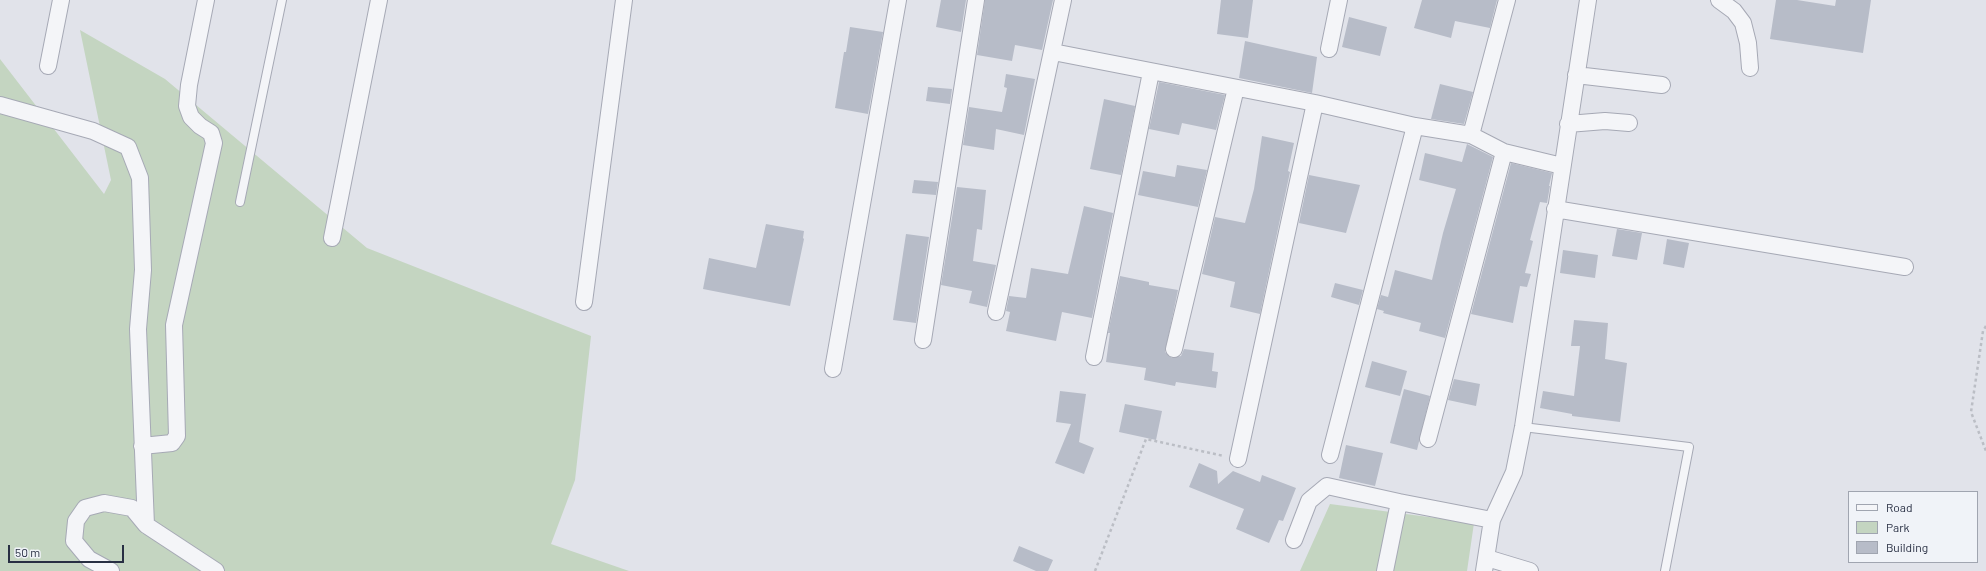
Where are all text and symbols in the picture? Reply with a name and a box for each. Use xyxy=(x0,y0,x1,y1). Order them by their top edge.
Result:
legend xyxy=(1848,491,1978,563)
text: Road xyxy=(1886,500,1913,514)
text: Park xyxy=(1886,520,1910,534)
scale bar xyxy=(10,537,126,563)
text: Building xyxy=(1886,540,1928,554)
text: 50 m xyxy=(15,545,40,559)

